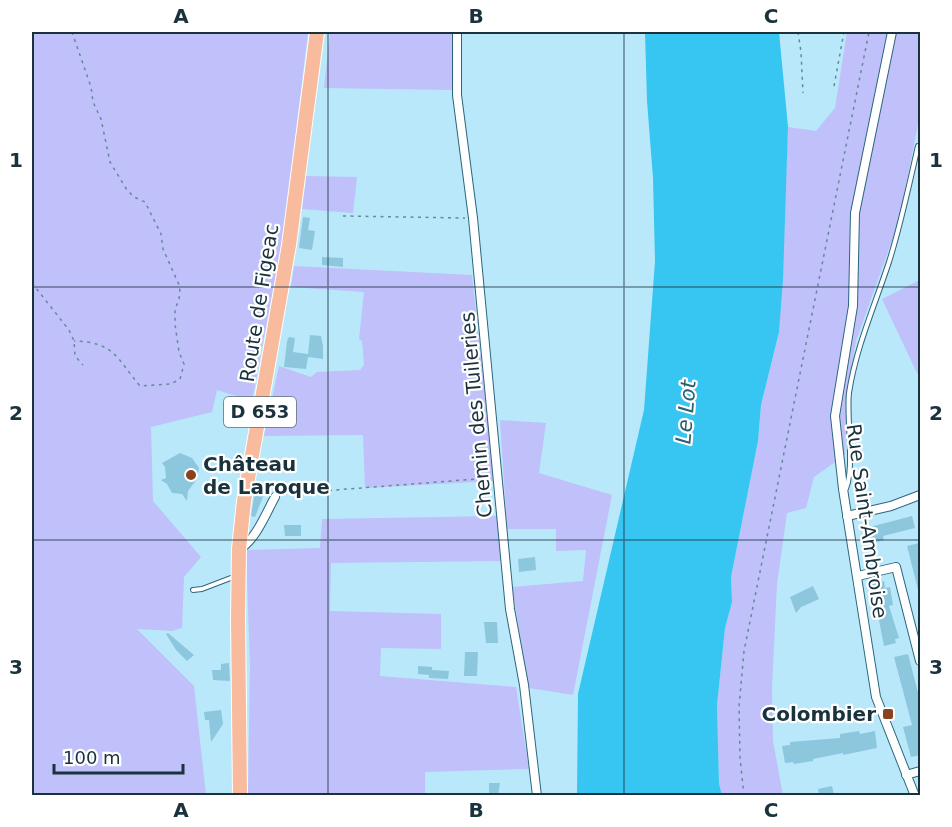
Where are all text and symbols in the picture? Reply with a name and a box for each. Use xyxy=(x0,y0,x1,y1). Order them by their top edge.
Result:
text: A xyxy=(173,4,189,28)
text: B xyxy=(468,4,484,28)
text: C xyxy=(764,4,778,28)
text: 1 xyxy=(9,148,23,172)
text: 1 xyxy=(929,148,943,172)
street label: Route de Figeac xyxy=(235,222,283,384)
street label: Chemin des Tuileries xyxy=(455,311,497,519)
water label: Le Lot xyxy=(671,378,701,445)
road number: D 653 xyxy=(224,397,296,427)
text: 2 xyxy=(9,401,23,425)
text: 2 xyxy=(929,401,943,425)
street label: Rue Saint-Ambroise xyxy=(841,422,893,620)
place label: Château de Laroque xyxy=(203,452,330,499)
marker: Château de Laroque xyxy=(184,468,198,482)
text: 3 xyxy=(9,655,23,679)
text: 3 xyxy=(929,655,943,679)
place label: Colombier xyxy=(762,702,876,726)
marker: Colombier xyxy=(881,707,895,721)
scale bar xyxy=(54,737,183,775)
text: 100 m xyxy=(63,747,121,768)
text: A xyxy=(173,798,189,822)
text: B xyxy=(468,798,484,822)
text: C xyxy=(764,798,778,822)

